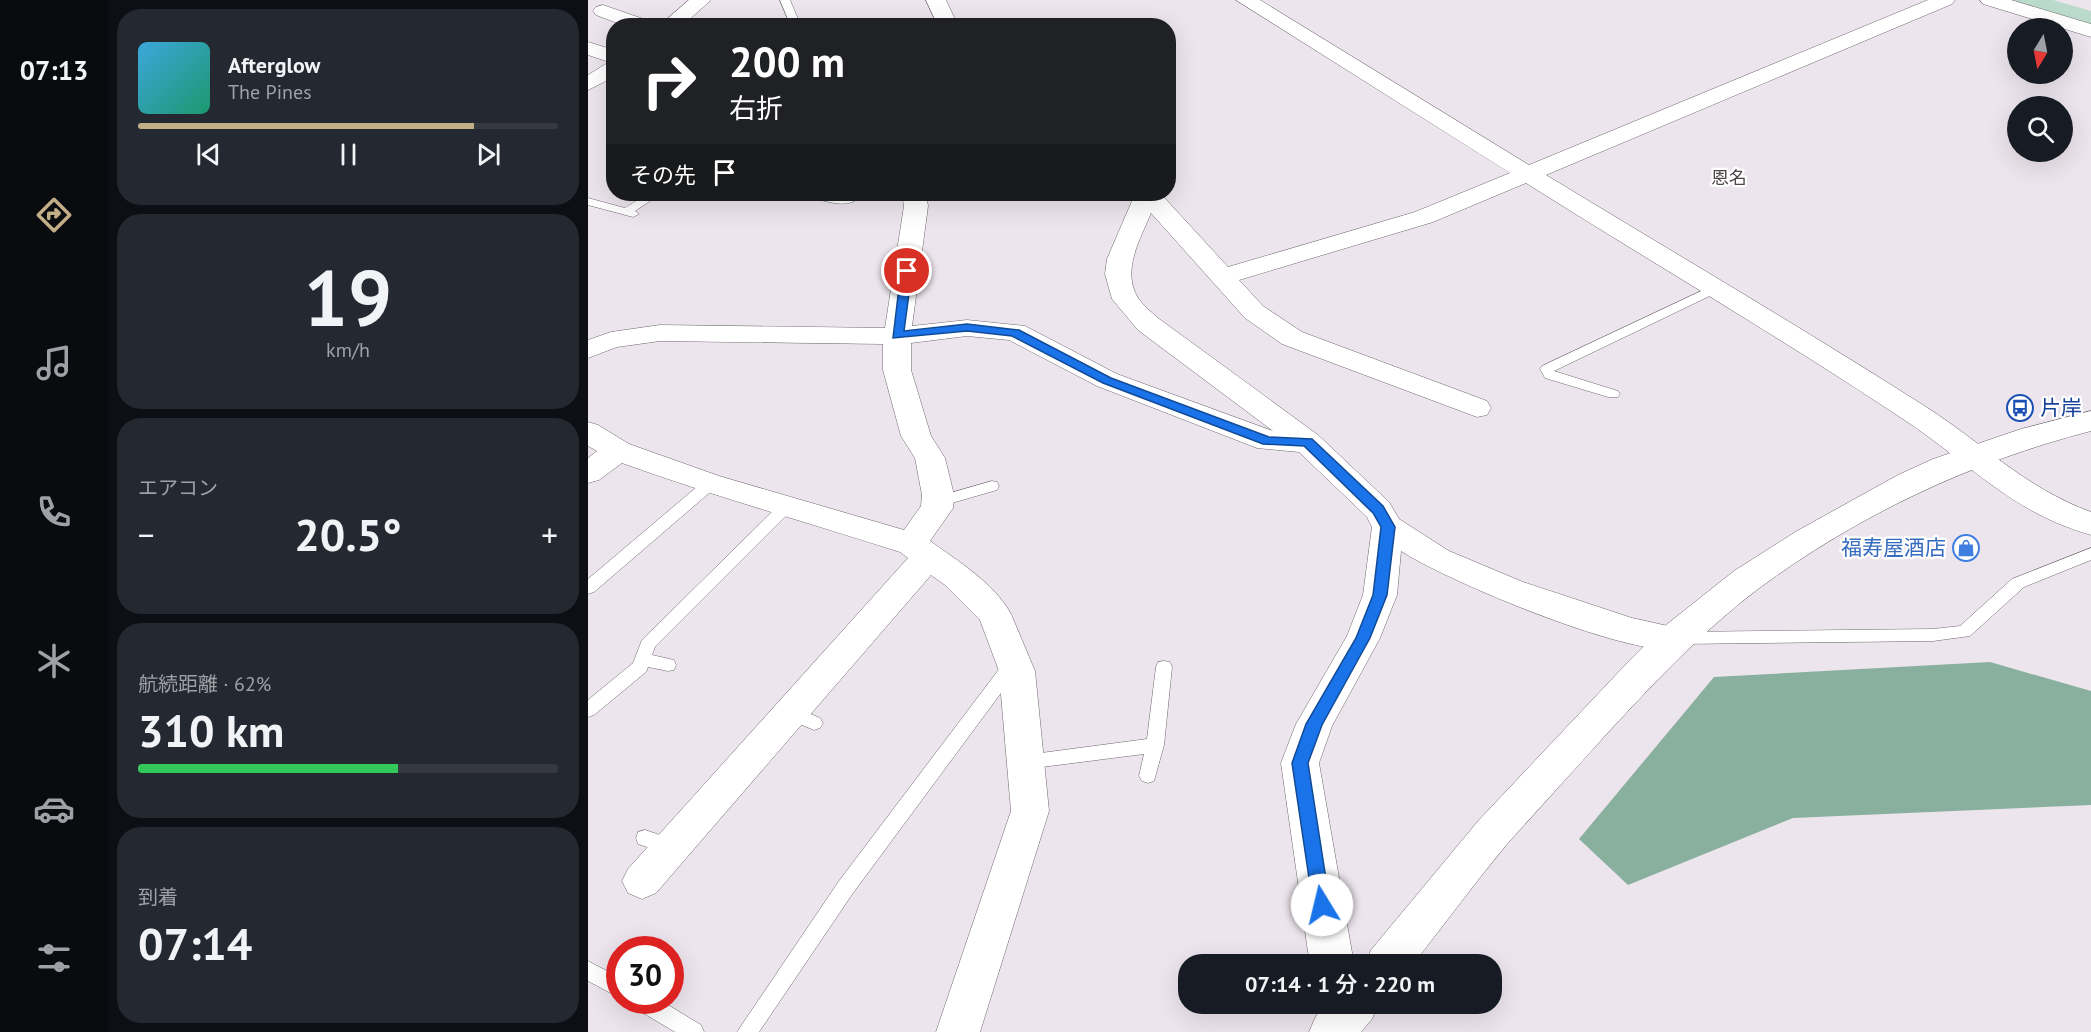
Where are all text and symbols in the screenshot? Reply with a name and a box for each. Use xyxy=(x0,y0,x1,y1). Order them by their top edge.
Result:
north arrow xyxy=(2007,18,2073,84)
map controls xyxy=(2007,18,2073,162)
text: 200 m xyxy=(729,34,845,89)
icon: right xyxy=(630,42,708,120)
text: Afterglow xyxy=(228,51,320,79)
text: 07:13 xyxy=(20,53,88,87)
text: The Pines xyxy=(228,79,312,105)
text: 右折 xyxy=(729,91,783,125)
button: search xyxy=(2007,96,2073,162)
icon: previous xyxy=(192,138,225,171)
icon: pause xyxy=(332,138,365,171)
icon: next xyxy=(472,138,505,171)
icon: arrive xyxy=(708,156,741,189)
text: その先 xyxy=(630,161,696,189)
district label: 恩名 xyxy=(1711,166,1747,189)
icon: directions xyxy=(33,194,75,236)
pin xyxy=(881,245,932,296)
text: 19 xyxy=(304,247,392,348)
icon: arrive xyxy=(890,254,923,287)
text: km/h xyxy=(326,337,370,363)
icon: music xyxy=(33,342,75,384)
bus stop icon: 片岸 xyxy=(2005,393,2035,423)
place label: 片岸 xyxy=(2040,394,2082,421)
text: エアコン xyxy=(138,475,218,501)
icon: phone xyxy=(33,491,75,533)
text: 20.5° xyxy=(294,505,402,563)
text: − xyxy=(138,513,155,556)
text: + xyxy=(541,513,558,556)
shop icon: 福寿屋酒店 xyxy=(1951,533,1981,563)
place label: 福寿屋酒店 xyxy=(1841,534,1946,561)
icon: climate xyxy=(33,640,75,682)
text: 航続距離 · 62% xyxy=(138,671,271,697)
text: 310 km xyxy=(138,701,284,759)
icon: car xyxy=(33,788,75,830)
position arrow xyxy=(1290,873,1354,937)
text: 到着 xyxy=(138,884,178,910)
text: 07:14 xyxy=(138,914,252,972)
speed limit sign: 30 xyxy=(606,936,684,1014)
icon: filters xyxy=(33,937,75,979)
text: 07:14 · 1 分 · 220 m xyxy=(1245,970,1435,998)

